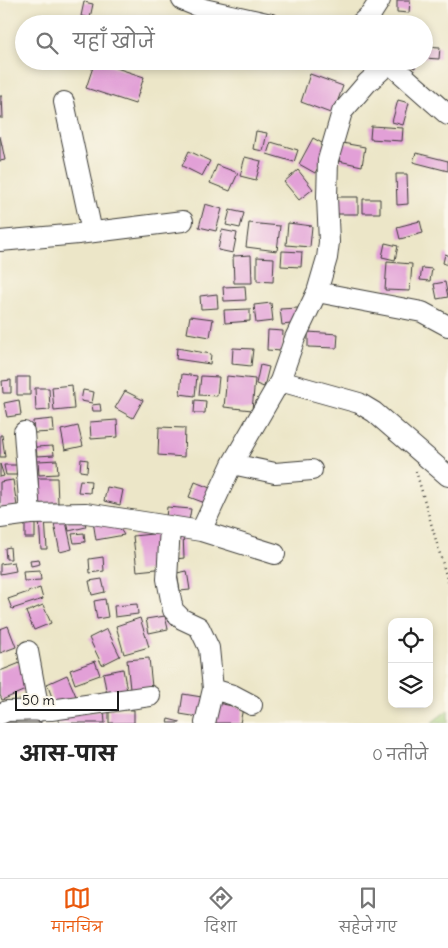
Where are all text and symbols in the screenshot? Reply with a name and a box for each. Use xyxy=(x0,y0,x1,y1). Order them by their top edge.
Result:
search box xyxy=(15,15,433,70)
icon: search xyxy=(33,29,61,57)
text: यहाँ खोजें xyxy=(73,29,154,53)
map controls xyxy=(388,618,433,708)
button: locate xyxy=(388,618,433,663)
button: layers xyxy=(388,663,433,708)
scale bar xyxy=(15,688,119,711)
text: 50 m xyxy=(22,691,55,709)
text: आस-पास xyxy=(20,740,117,767)
text: 0 नतीजे xyxy=(372,744,428,764)
tab: मानचित्र xyxy=(51,884,103,943)
tab: दिशा xyxy=(205,884,237,943)
tab: सहेजे गए xyxy=(339,884,397,943)

